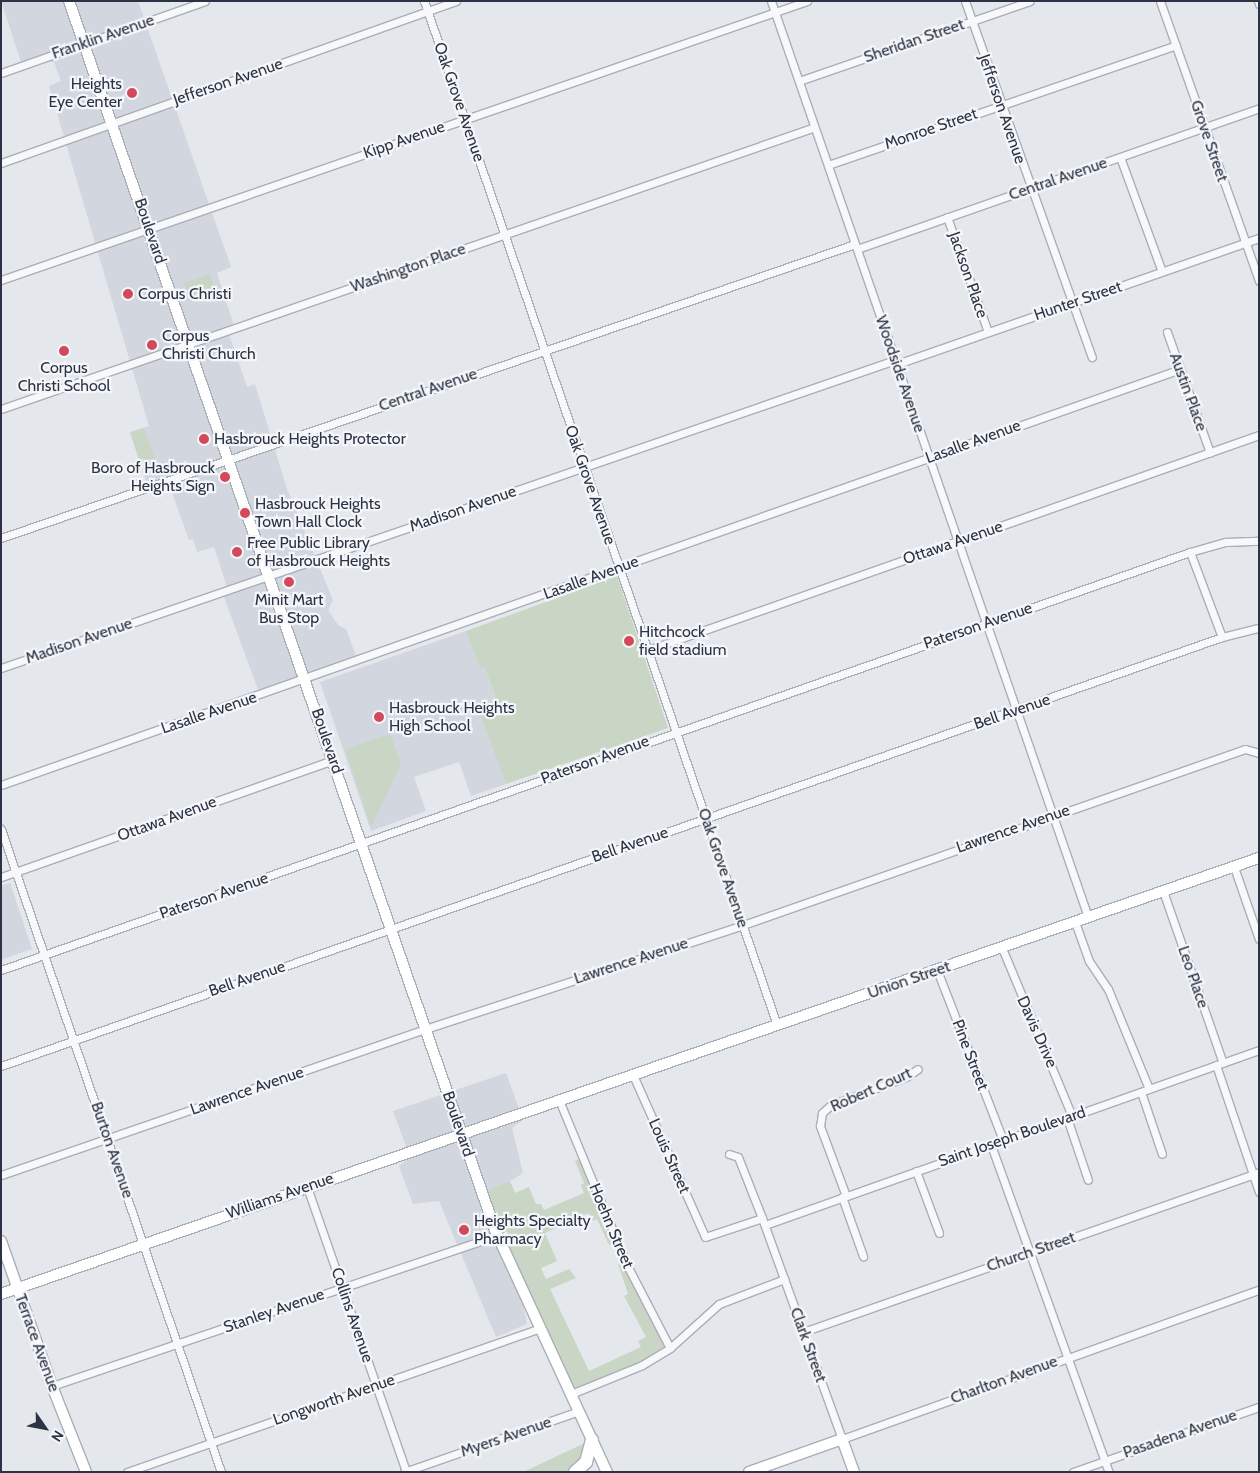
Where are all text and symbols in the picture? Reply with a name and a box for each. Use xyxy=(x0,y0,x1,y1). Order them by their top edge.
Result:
street label: Franklin Avenue xyxy=(49,11,157,63)
street label: Sheridan Street xyxy=(861,15,967,67)
street label: Oak Grove Avenue xyxy=(430,40,488,164)
street label: Jefferson Avenue xyxy=(974,52,1030,166)
street label: Jefferson Avenue xyxy=(171,54,285,110)
place label: Heights Eye Center xyxy=(48,74,122,112)
marker: Heights Eye Center xyxy=(126,87,138,99)
street label: Grove Street xyxy=(1186,98,1232,184)
street label: Monroe Street xyxy=(882,104,980,154)
street label: Kipp Avenue xyxy=(361,117,447,163)
street label: Central Avenue xyxy=(1006,153,1110,205)
street label: Boulevard xyxy=(130,196,170,266)
street label: Jackson Place xyxy=(944,229,992,321)
street label: Washington Place xyxy=(348,239,468,297)
street label: Hunter Street xyxy=(1032,277,1124,325)
place label: Corpus Christi xyxy=(138,284,231,304)
marker: Corpus Christi xyxy=(122,288,134,300)
street label: Woodside Avenue xyxy=(871,313,929,435)
place label: Corpus Christi Church xyxy=(162,326,256,364)
marker: Corpus Christi Church xyxy=(146,339,158,351)
marker: Corpus Christi School xyxy=(58,345,70,357)
street label: Austin Place xyxy=(1165,350,1211,434)
place label: Corpus Christi School xyxy=(18,358,110,396)
street label: Central Avenue xyxy=(376,364,480,416)
street label: Lasalle Avenue xyxy=(923,416,1023,468)
street label: Oak Grove Avenue xyxy=(561,423,619,547)
place label: Hasbrouck Heights Protector xyxy=(214,429,406,449)
marker: Hasbrouck Heights Protector xyxy=(198,433,210,445)
place label: Boro of Hasbrouck Heights Sign xyxy=(91,458,215,496)
marker: Boro of Hasbrouck Heights Sign xyxy=(219,471,231,483)
street label: Madison Avenue xyxy=(407,482,519,536)
place label: Hasbrouck Heights Town Hall Clock xyxy=(255,494,381,532)
marker: Hasbrouck Heights Town Hall Clock xyxy=(239,507,251,519)
street label: Ottawa Avenue xyxy=(901,517,1005,569)
place label: Free Public Library of Hasbrouck Heights xyxy=(247,533,390,571)
marker: Free Public Library of Hasbrouck Heights xyxy=(231,546,243,558)
street label: Lasalle Avenue xyxy=(541,552,641,604)
marker: Minit Mart Bus Stop xyxy=(283,576,295,588)
place label: Minit Mart Bus Stop xyxy=(255,590,323,628)
street label: Paterson Avenue xyxy=(921,598,1035,654)
street label: Madison Avenue xyxy=(23,614,135,668)
place label: Hitchcock field stadium xyxy=(639,622,726,660)
marker: Hitchcock field stadium xyxy=(623,635,635,647)
street label: Lasalle Avenue xyxy=(159,688,259,738)
street label: Bell Avenue xyxy=(971,690,1053,734)
place label: Hasbrouck Heights High School xyxy=(389,698,515,736)
street label: Boulevard xyxy=(307,706,347,776)
marker: Hasbrouck Heights High School xyxy=(373,711,385,723)
street label: Paterson Avenue xyxy=(538,732,652,788)
street label: Ottawa Avenue xyxy=(115,792,219,846)
street label: Lawrence Avenue xyxy=(954,801,1072,857)
street label: Oak Grove Avenue xyxy=(694,806,752,930)
street label: Bell Avenue xyxy=(589,823,671,867)
street label: Paterson Avenue xyxy=(157,868,271,924)
street label: Lawrence Avenue xyxy=(572,934,690,988)
street label: Leo Place xyxy=(1173,943,1213,1011)
street label: Bell Avenue xyxy=(206,957,288,1001)
street label: Union Street xyxy=(865,957,953,1003)
street label: Davis Drive xyxy=(1013,993,1061,1071)
street label: Pine Street xyxy=(948,1017,992,1093)
street label: Lawrence Avenue xyxy=(188,1063,306,1119)
street label: Robert Court xyxy=(828,1064,914,1116)
street label: Boulevard xyxy=(438,1089,478,1159)
street label: Burton Avenue xyxy=(87,1099,137,1201)
street label: Saint Joseph Boulevard xyxy=(936,1103,1088,1171)
street label: Louis Street xyxy=(644,1116,694,1196)
street label: Williams Avenue xyxy=(224,1169,336,1223)
street label: Hoehn Street xyxy=(585,1181,637,1271)
place label: Heights Specialty Pharmacy xyxy=(474,1211,591,1249)
marker: Heights Specialty Pharmacy xyxy=(458,1224,470,1236)
street label: Church Street xyxy=(984,1228,1078,1276)
street label: Collins Avenue xyxy=(327,1265,377,1365)
street label: Stanley Avenue xyxy=(221,1285,327,1337)
street label: Terrace Avenue xyxy=(10,1291,64,1395)
street label: Clark Street xyxy=(786,1305,830,1385)
street label: Charlton Avenue xyxy=(948,1352,1060,1408)
street label: Longworth Avenue xyxy=(271,1370,397,1430)
north arrow xyxy=(20,1403,70,1453)
street label: Pasadena Avenue xyxy=(1121,1406,1239,1462)
street label: Myers Avenue xyxy=(458,1412,554,1462)
text: N xyxy=(47,1427,68,1445)

